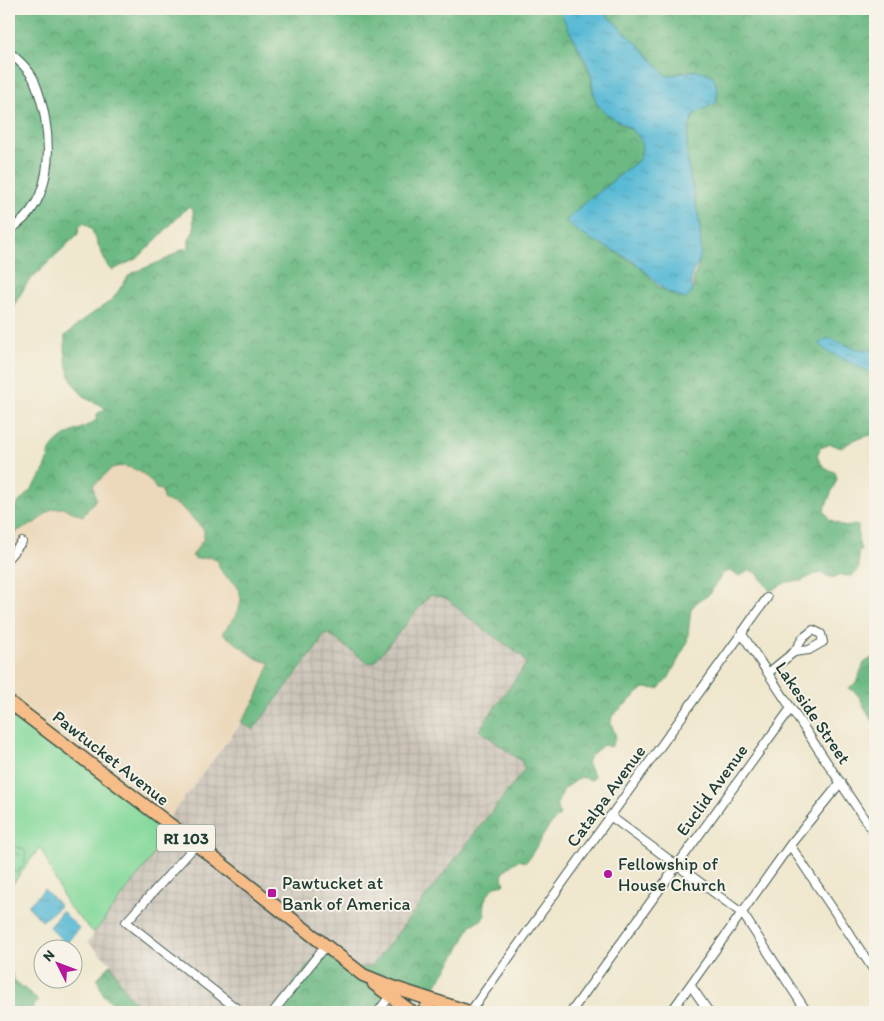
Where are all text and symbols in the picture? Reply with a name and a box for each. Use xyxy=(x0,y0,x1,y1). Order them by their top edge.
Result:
street label: Lakeside Street xyxy=(771,658,856,769)
street label: Pawtucket Avenue xyxy=(48,706,174,810)
street label: Euclid Avenue xyxy=(671,740,753,840)
street label: Catalpa Avenue xyxy=(562,741,650,851)
road number: RI 103 xyxy=(157,824,215,851)
place label: Fellowship of House Church xyxy=(618,853,726,896)
marker: Fellowship of House Church xyxy=(602,868,614,880)
place label: Pawtucket at Bank of America xyxy=(282,872,411,915)
marker: Pawtucket at Bank of America xyxy=(266,887,278,899)
north arrow xyxy=(32,938,82,988)
text: N xyxy=(39,946,58,965)

